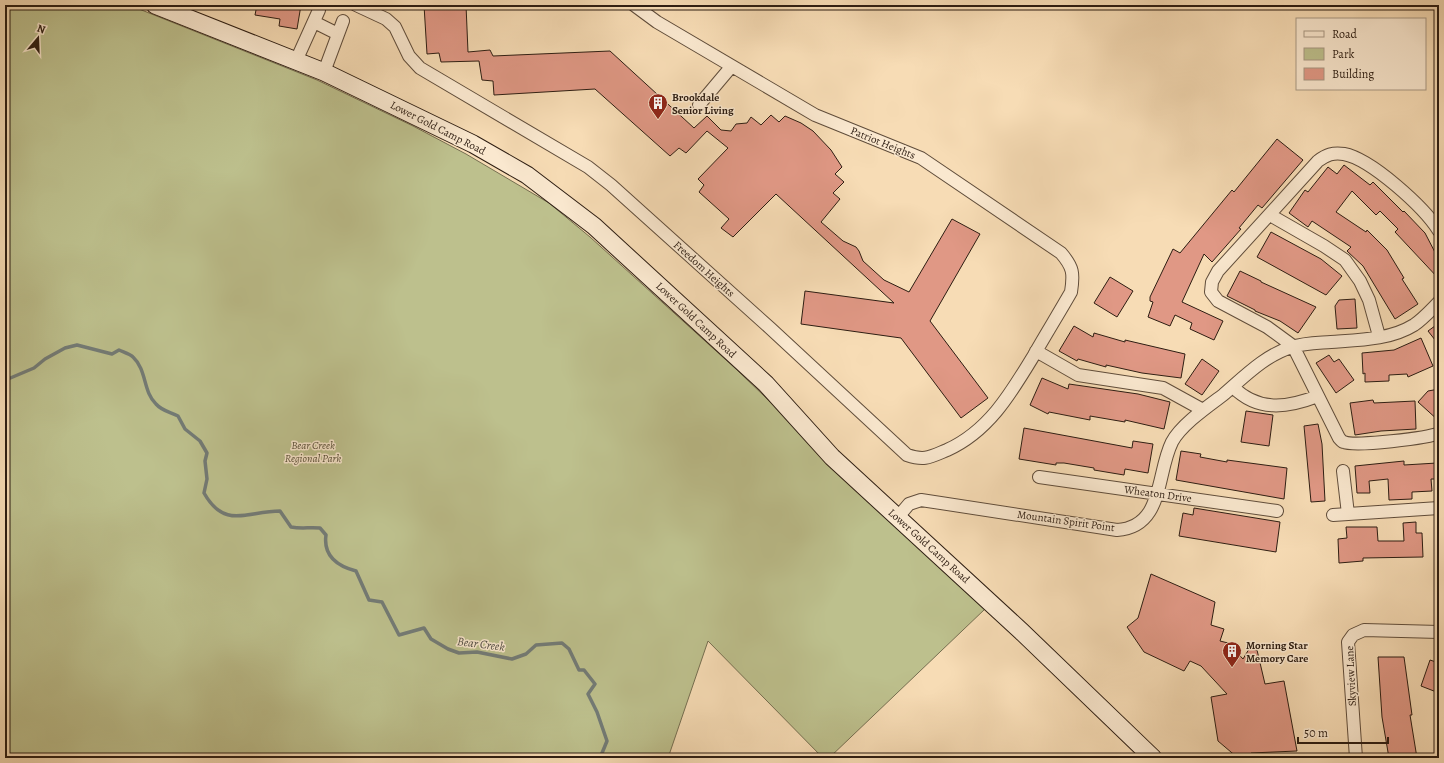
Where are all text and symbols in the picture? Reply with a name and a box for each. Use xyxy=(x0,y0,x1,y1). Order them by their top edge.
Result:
north arrow xyxy=(18,18,58,58)
legend xyxy=(1296,18,1426,90)
text: N xyxy=(35,21,47,37)
text: Road xyxy=(1332,26,1358,42)
text: Park xyxy=(1332,46,1355,62)
text: Building xyxy=(1332,66,1374,82)
place label: Brookdale Senior Living xyxy=(672,90,734,118)
building icon: Brookdale Senior Living xyxy=(647,92,669,120)
street label: Lower Gold Camp Road xyxy=(388,97,488,159)
street label: Patriot Heights xyxy=(848,123,918,163)
street label: Freedom Heights xyxy=(670,237,738,301)
street label: Lower Gold Camp Road xyxy=(652,279,740,361)
park label: Bear Creek Regional Park xyxy=(285,438,341,466)
street label: Wheaton Drive xyxy=(1122,482,1193,506)
street label: Lower Gold Camp Road xyxy=(885,505,973,587)
street label: Mountain Spirit Point xyxy=(1016,507,1116,535)
water label: Bear Creek xyxy=(456,633,506,655)
place label: Morning Star Memory Care xyxy=(1246,638,1308,666)
building icon: Morning Star Memory Care xyxy=(1221,640,1243,668)
street label: Skyview Lane xyxy=(1342,645,1360,707)
scale bar xyxy=(1298,719,1388,745)
text: 50 m xyxy=(1304,725,1328,741)

